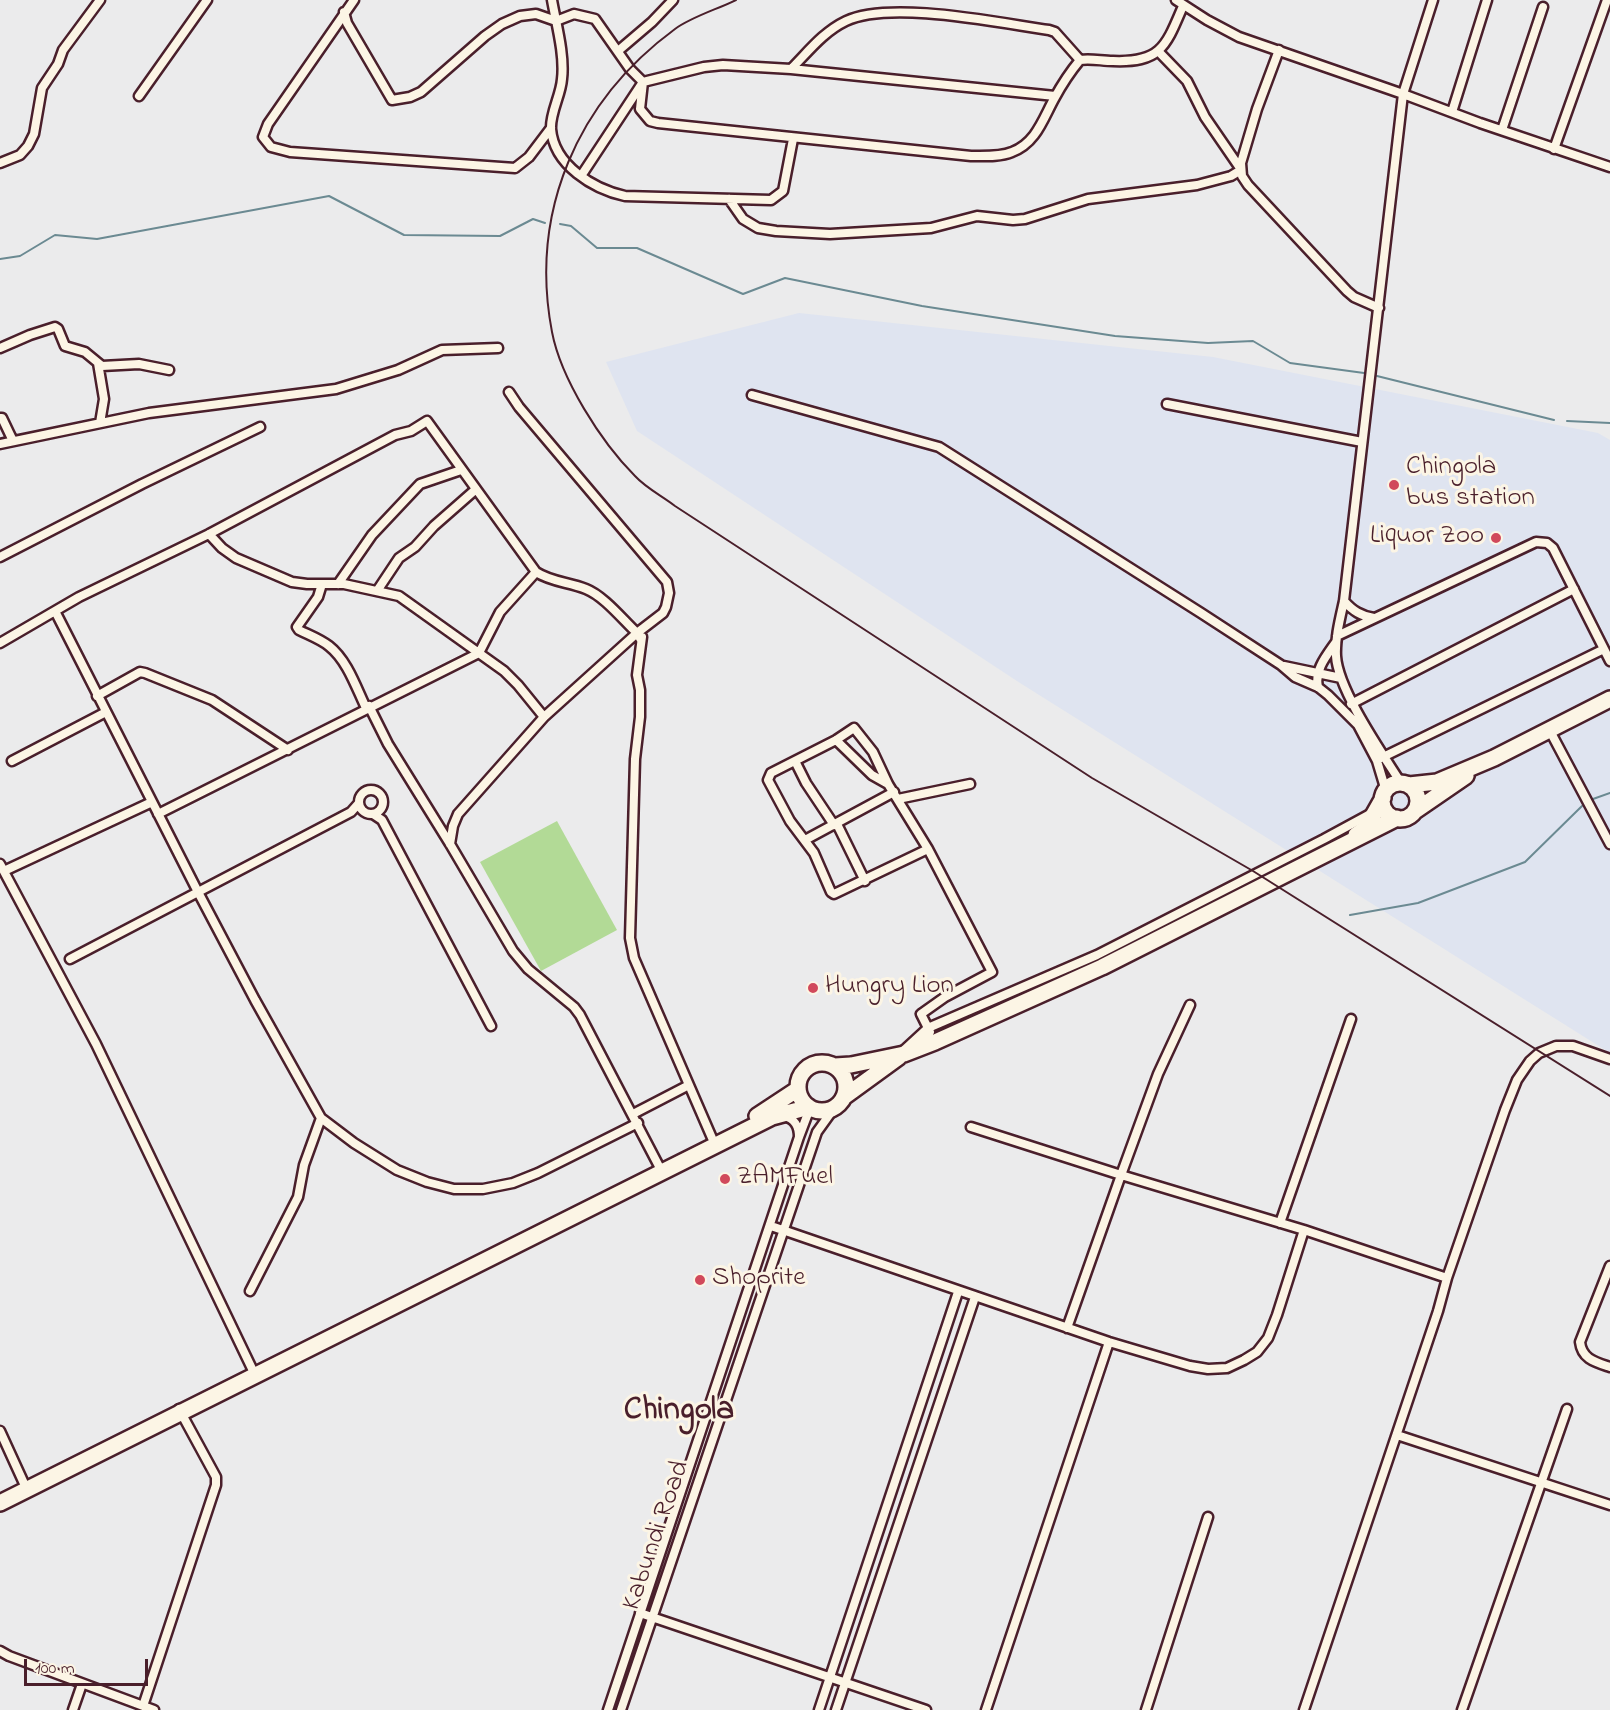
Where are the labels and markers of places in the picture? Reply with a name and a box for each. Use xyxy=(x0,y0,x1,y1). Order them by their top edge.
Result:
place label: Chingola bus station xyxy=(1406,453,1535,516)
marker: Chingola bus station xyxy=(1387,478,1401,492)
place label: Liquor Zoo xyxy=(1370,522,1484,554)
marker: Liquor Zoo xyxy=(1489,531,1503,545)
place label: Hungry Lion xyxy=(825,972,954,1004)
marker: Hungry Lion xyxy=(806,981,820,995)
place label: ZAMFuel xyxy=(737,1163,833,1195)
marker: ZAMFuel xyxy=(718,1172,732,1186)
place label: Shoprite xyxy=(712,1264,805,1296)
marker: Shoprite xyxy=(693,1273,707,1287)

